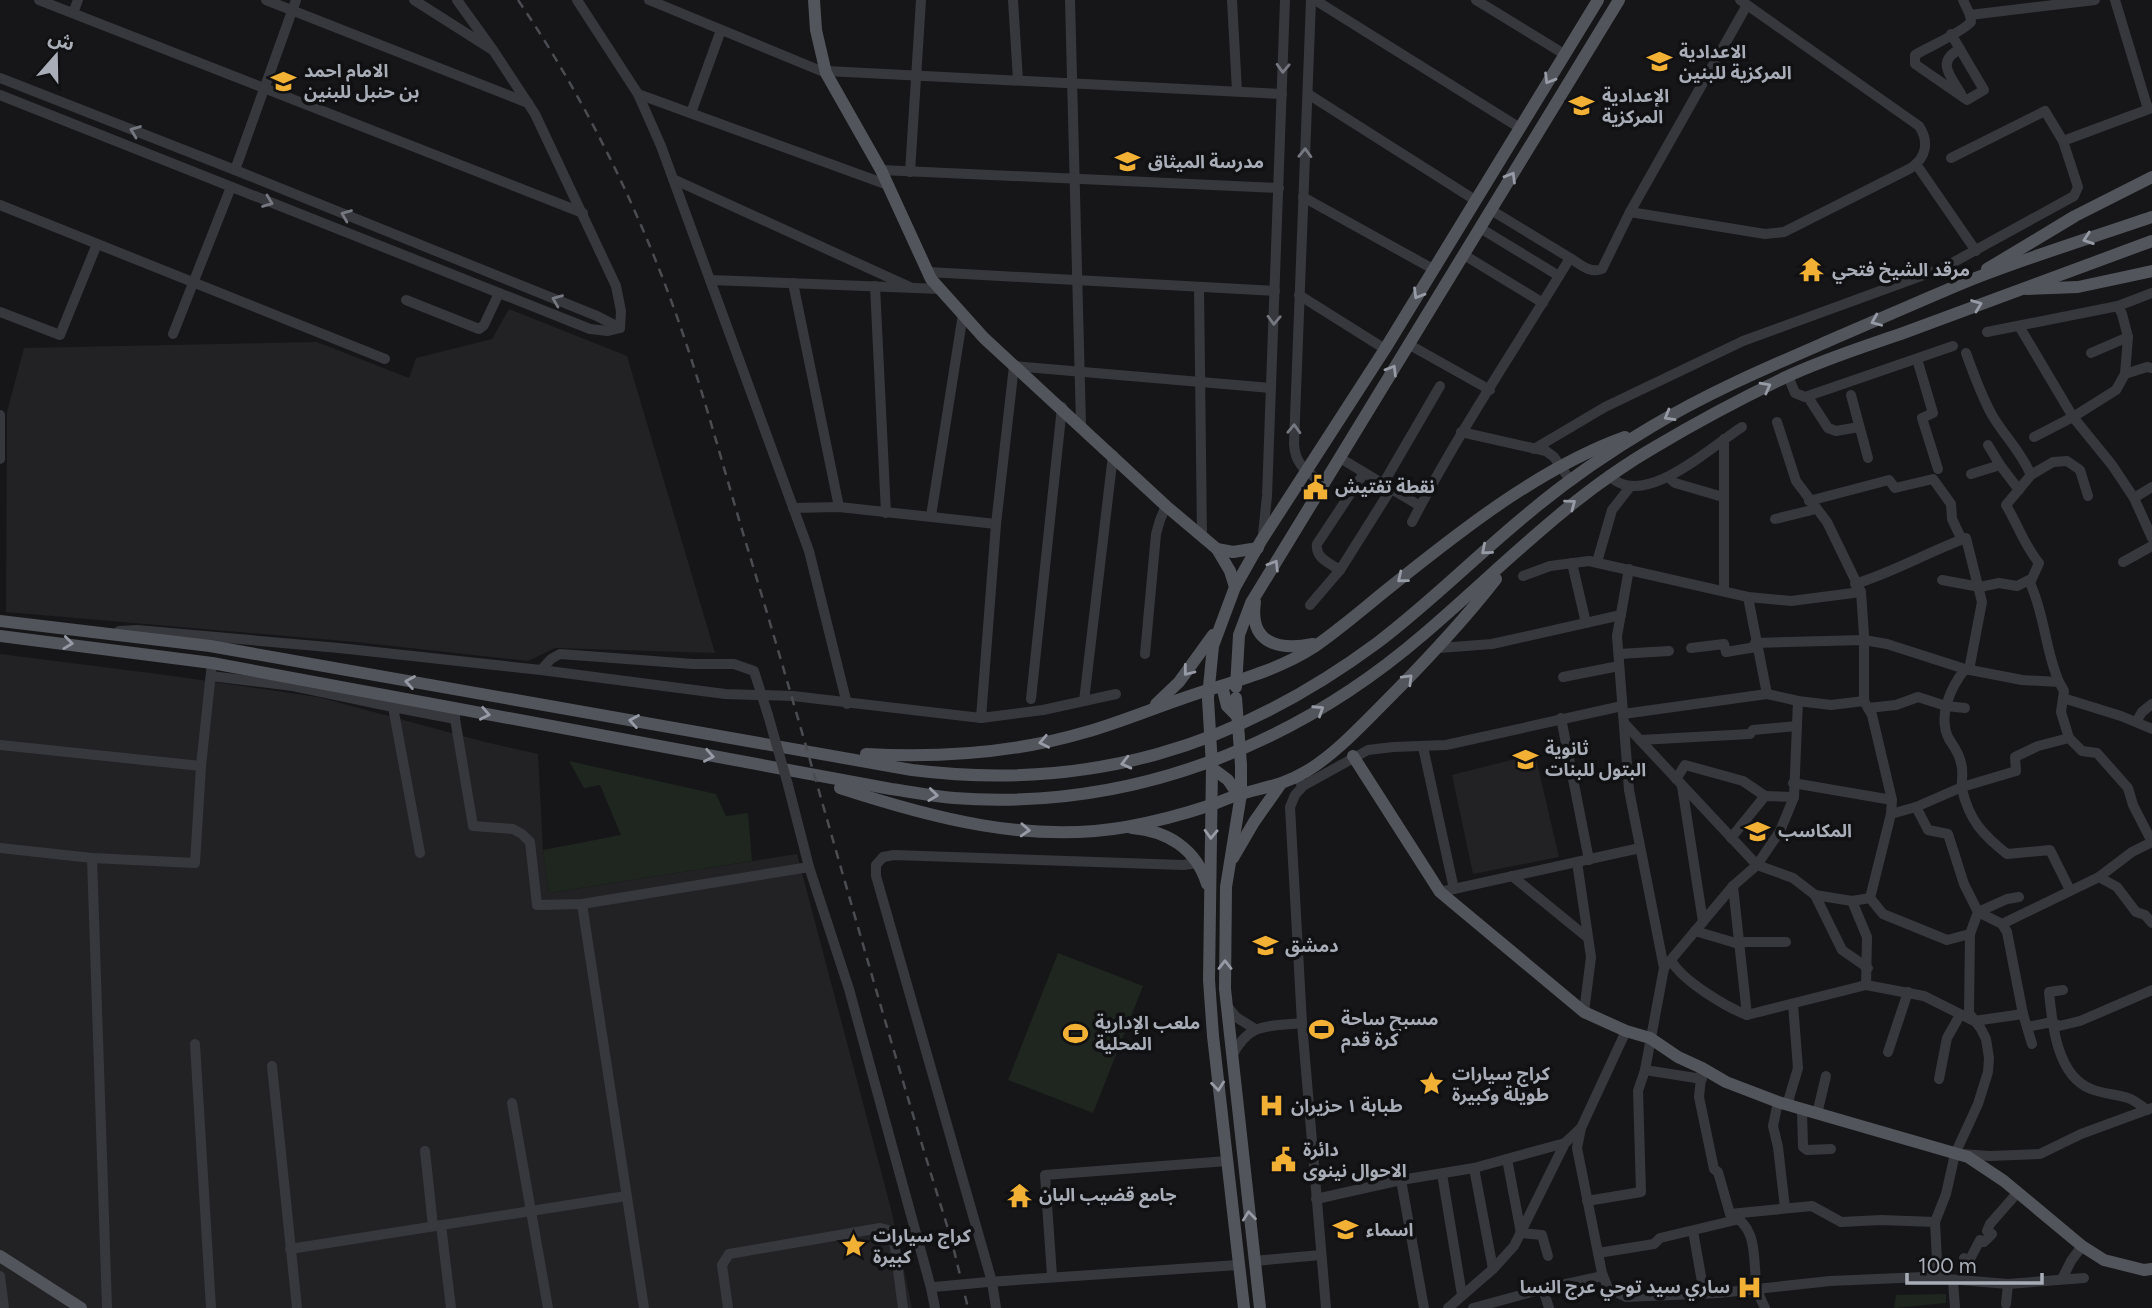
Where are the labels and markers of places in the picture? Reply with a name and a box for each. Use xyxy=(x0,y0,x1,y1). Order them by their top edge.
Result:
place label: الاعدادية المركزية للبنين xyxy=(1679,41,1792,84)
school or university icon: الاعدادية المركزية للبنين xyxy=(1645,48,1673,76)
place label: الامام احمد بن حنبل للبنين xyxy=(304,60,419,103)
school or university icon: الامام احمد بن حنبل للبنين xyxy=(270,67,298,95)
place label: الإعدادية المركزية xyxy=(1602,85,1669,128)
school or university icon: الإعدادية المركزية xyxy=(1568,92,1596,120)
school or university icon: مدرسة الميثاق xyxy=(1114,148,1142,176)
place label: مدرسة الميثاق xyxy=(1148,151,1264,173)
temple icon: مرقد الشيخ فتحي xyxy=(1798,256,1826,284)
place label: مرقد الشيخ فتحي xyxy=(1832,259,1970,284)
public building icon: نقطة تفتيش xyxy=(1301,473,1329,501)
place label: نقطة تفتيش xyxy=(1335,476,1435,498)
place label: ثانوية البتول للبنات xyxy=(1545,738,1646,781)
school or university icon: ثانوية البتول للبنات xyxy=(1511,745,1539,773)
school or university icon: المكاسب xyxy=(1744,817,1772,845)
place label: المكاسب xyxy=(1778,820,1852,842)
school or university icon: دمشق xyxy=(1251,932,1279,960)
place label: دمشق xyxy=(1285,935,1339,957)
place label: مسبح ساحة كرة قدم xyxy=(1341,1008,1438,1053)
place label: ملعب الإدارية المحلية xyxy=(1095,1012,1200,1055)
sports icon: مسبح ساحة كرة قدم xyxy=(1307,1015,1335,1043)
sports icon: ملعب الإدارية المحلية xyxy=(1061,1019,1089,1047)
place label: كراج سيارات طويلة وكبيرة xyxy=(1452,1063,1551,1106)
place icon: كراج سيارات طويلة وكبيرة xyxy=(1418,1070,1446,1098)
hospital icon: طبابة ١ حزيران xyxy=(1257,1092,1285,1120)
place label: طبابة ١ حزيران xyxy=(1291,1095,1403,1117)
place label: دائرة الاحوال نينوى xyxy=(1303,1139,1407,1182)
public building icon: دائرة الاحوال نينوى xyxy=(1269,1146,1297,1174)
temple icon: جامع قضيب البان xyxy=(1005,1181,1033,1209)
place label: جامع قضيب البان xyxy=(1039,1184,1177,1208)
school or university icon: اسماء xyxy=(1332,1216,1360,1244)
place label: اسماء xyxy=(1366,1219,1413,1241)
place label: كراج سيارات كبيرة xyxy=(873,1225,972,1268)
place icon: كراج سيارات كبيرة xyxy=(839,1232,867,1260)
hospital icon: ساري سيد توحي عرج النسا xyxy=(1736,1273,1764,1301)
place label: ساري سيد توحي عرج النسا xyxy=(1520,1276,1730,1301)

